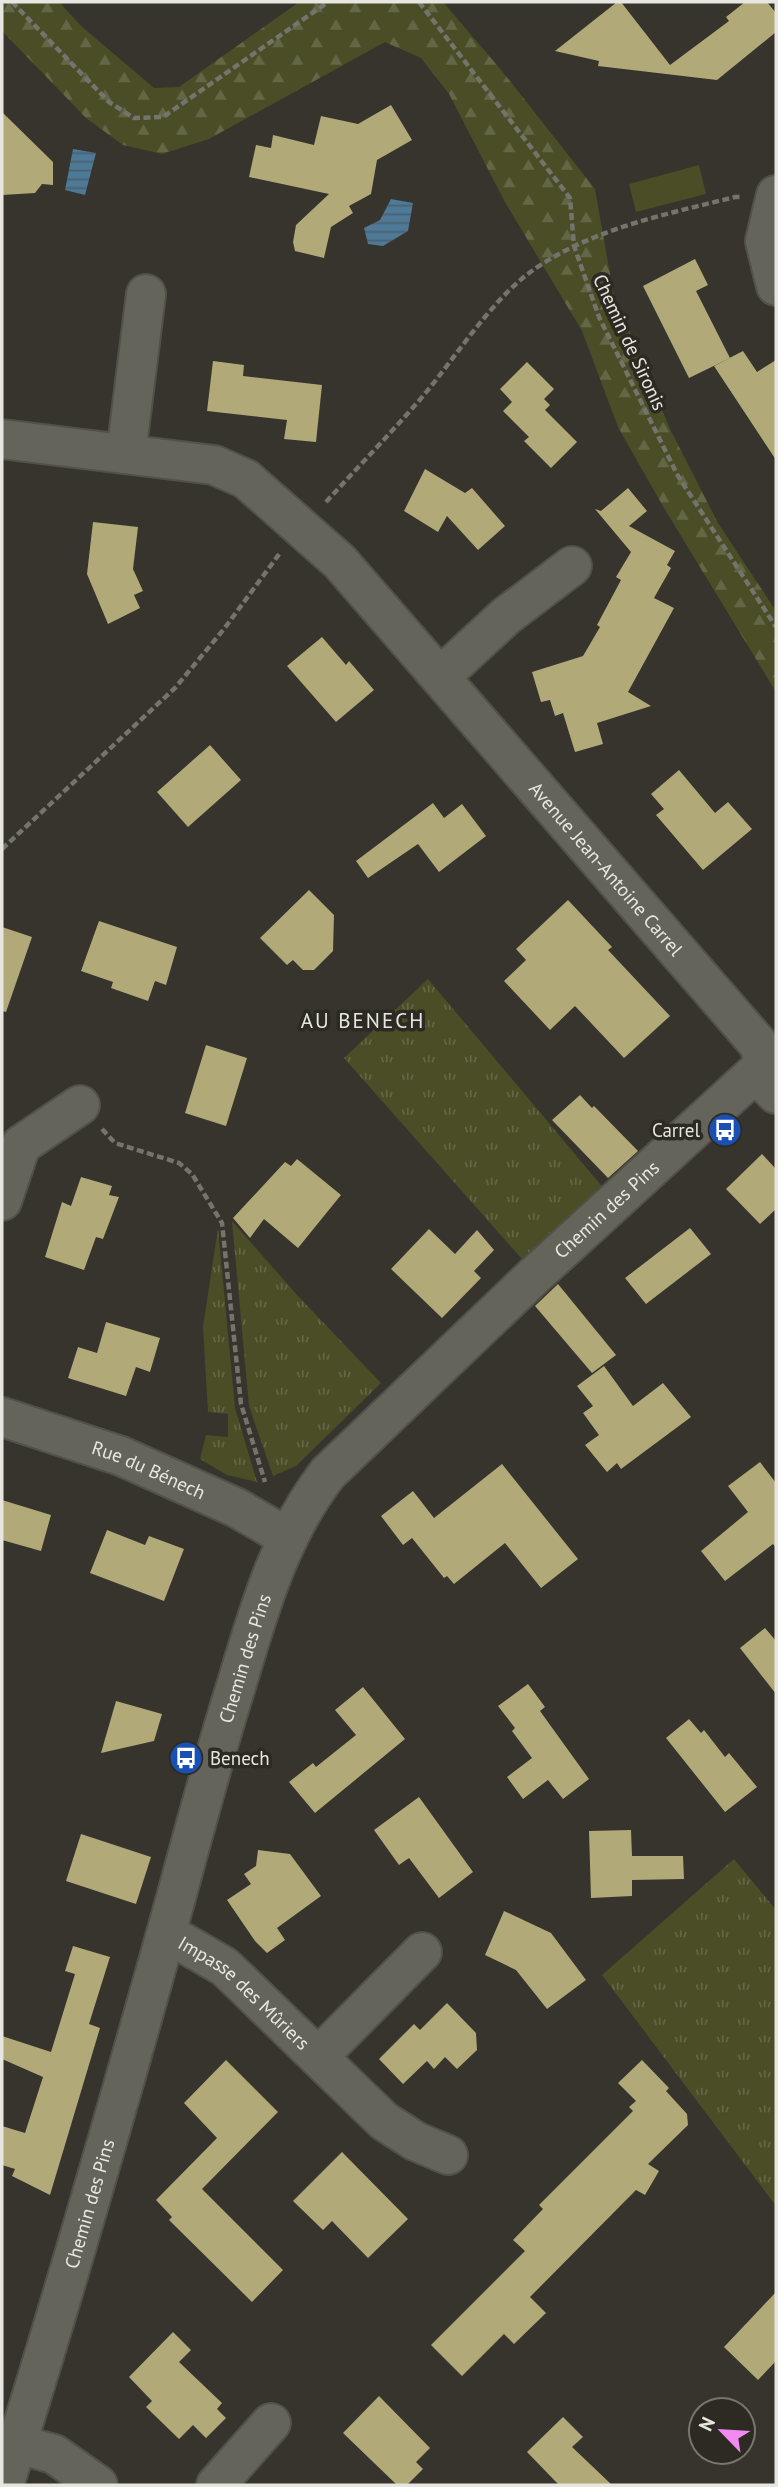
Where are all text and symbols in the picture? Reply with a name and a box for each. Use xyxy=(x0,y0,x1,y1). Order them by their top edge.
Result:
street label: Chemin de Sironis xyxy=(588,270,672,414)
street label: Avenue Jean-Antoine Carrel xyxy=(524,777,688,961)
district label: AU BENECH xyxy=(301,1007,425,1034)
bus stop icon: Carrel xyxy=(706,1111,744,1149)
place label: Carrel xyxy=(652,1118,700,1142)
street label: Chemin des Pins xyxy=(549,1155,664,1264)
street label: Rue du Bénech xyxy=(89,1435,209,1504)
street label: Chemin des Pins xyxy=(213,1591,276,1726)
bus stop icon: Benech xyxy=(167,1739,205,1777)
place label: Benech xyxy=(210,1746,270,1770)
street label: Impasse des Mûriers xyxy=(174,1931,315,2055)
street label: Chemin des Pins xyxy=(59,2136,119,2271)
north arrow xyxy=(687,2396,757,2466)
text: N xyxy=(693,2413,720,2435)

